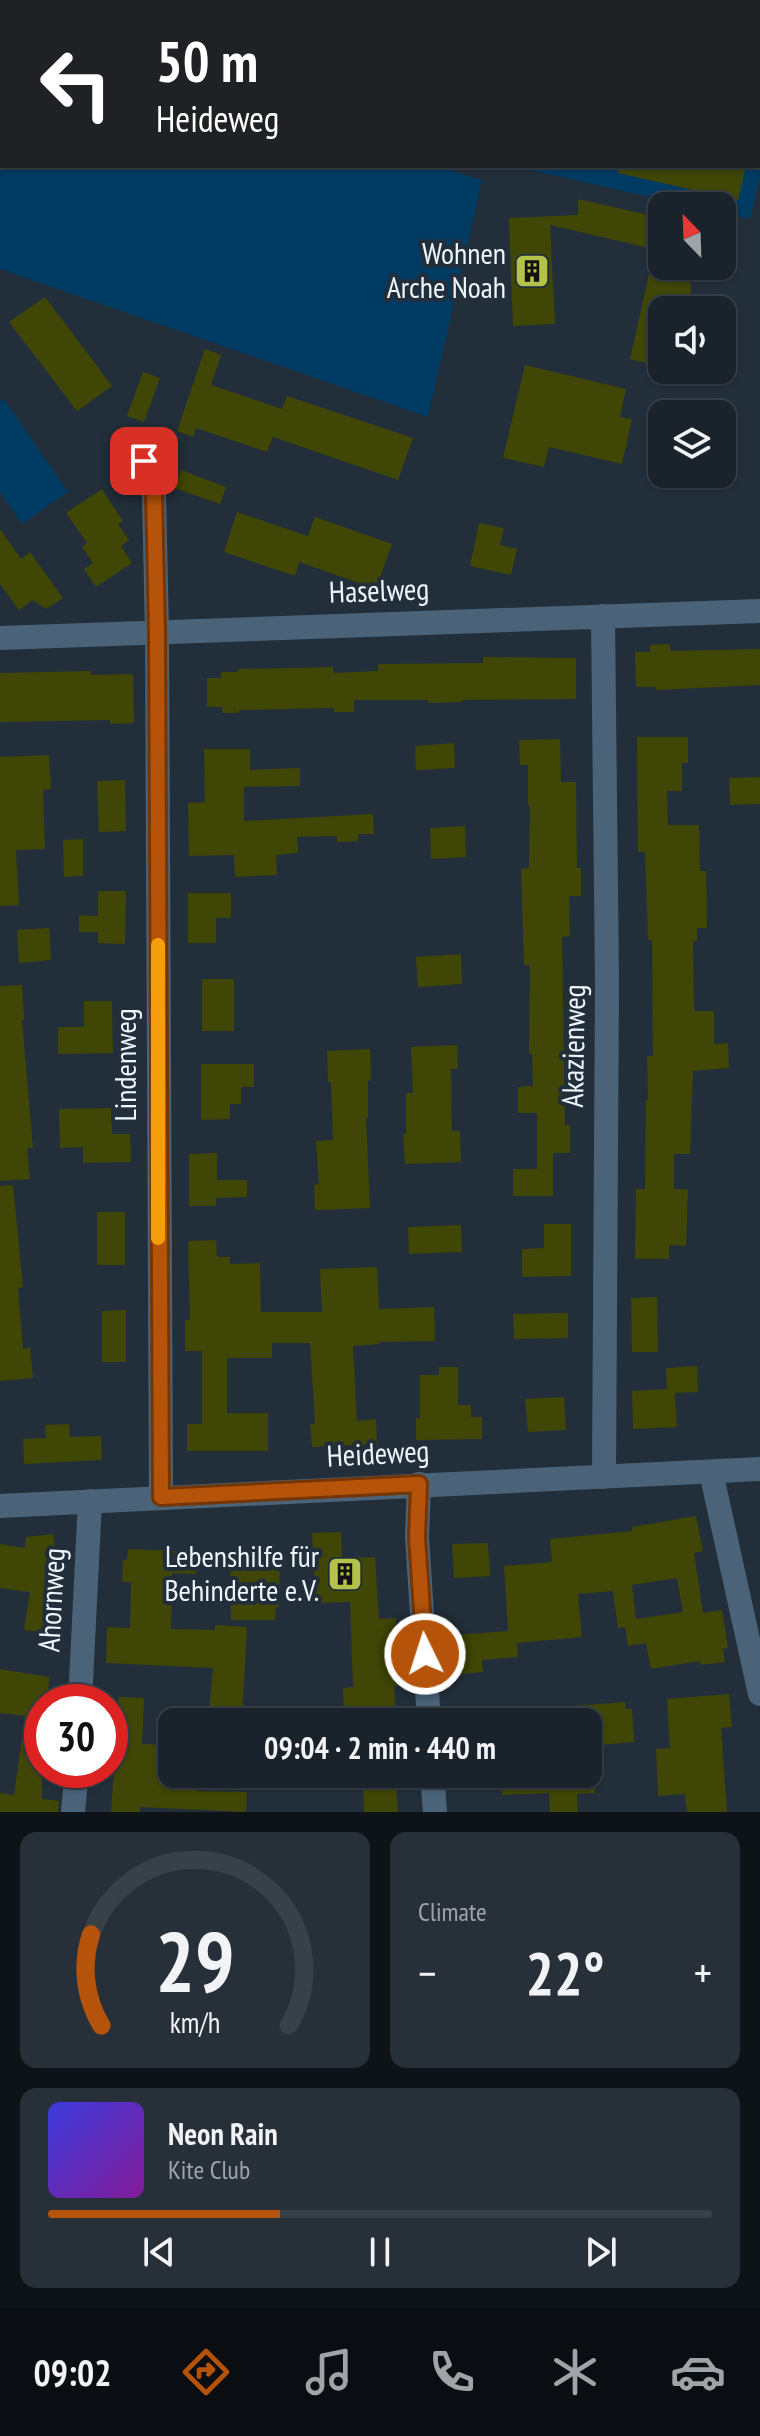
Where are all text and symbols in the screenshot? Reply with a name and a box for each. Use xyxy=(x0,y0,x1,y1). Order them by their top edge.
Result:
text: 50 m xyxy=(156,25,258,97)
icon: left xyxy=(24,32,128,136)
text: Heideweg xyxy=(156,95,279,142)
north arrow xyxy=(648,192,736,280)
map controls xyxy=(648,192,736,488)
place label: Wohnen Arche Noah xyxy=(387,233,506,306)
building icon: Wohnen Arche Noah xyxy=(513,252,551,290)
button: sound xyxy=(648,296,736,384)
button: layers xyxy=(648,400,736,488)
pin xyxy=(110,427,178,495)
icon: arrive xyxy=(122,439,166,483)
street label: Haselweg xyxy=(328,568,430,611)
street label: Akazienweg xyxy=(552,984,593,1108)
street label: Lindenweg xyxy=(105,1008,144,1122)
street label: Heideweg xyxy=(326,1430,430,1475)
place label: Lebenshilfe für Behinderte e.V. xyxy=(164,1536,320,1609)
street label: Ahornweg xyxy=(28,1547,73,1653)
building icon: Lebenshilfe für Behinderte e.V. xyxy=(326,1555,364,1593)
position arrow xyxy=(383,1612,467,1696)
speed limit sign: 30 xyxy=(24,1684,128,1788)
text: 09:04 · 2 min · 440 m xyxy=(264,1728,496,1767)
text: Climate xyxy=(418,1895,487,1928)
text: 29 xyxy=(155,1907,235,2015)
text: 22° xyxy=(525,1934,605,2012)
text: − xyxy=(418,1944,436,2001)
text: + xyxy=(694,1944,712,2001)
text: km/h xyxy=(170,2004,220,2041)
text: Neon Rain xyxy=(168,2114,278,2153)
text: Kite Club xyxy=(168,2153,250,2186)
icon: previous xyxy=(137,2230,181,2274)
icon: pause xyxy=(358,2230,402,2274)
icon: next xyxy=(579,2230,623,2274)
icon: directions xyxy=(178,2344,234,2400)
icon: music xyxy=(301,2344,357,2400)
icon: phone xyxy=(424,2344,480,2400)
icon: climate xyxy=(547,2344,603,2400)
icon: car xyxy=(670,2344,726,2400)
text: 09:02 xyxy=(34,2349,111,2396)

